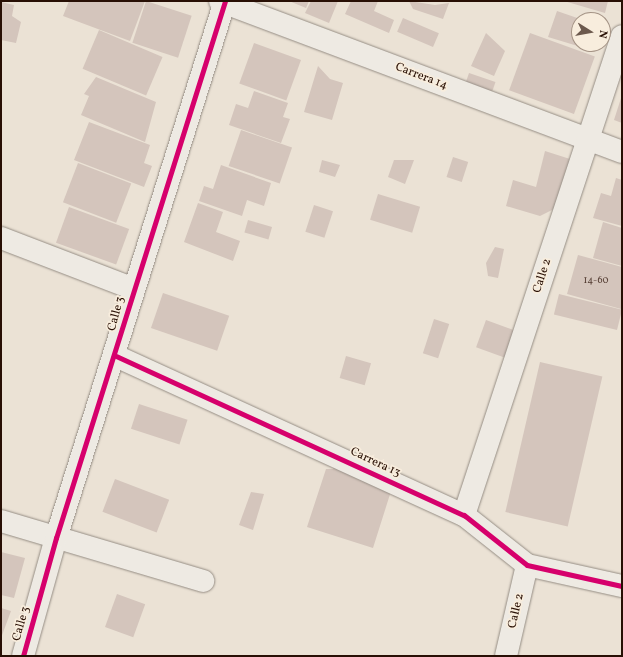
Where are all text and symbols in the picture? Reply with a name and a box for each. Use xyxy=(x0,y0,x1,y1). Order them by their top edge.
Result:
north arrow xyxy=(571,12,611,52)
text: N xyxy=(594,29,610,40)
street label: Carrera 14 xyxy=(393,60,449,94)
street label: Calle 2 xyxy=(531,257,555,295)
house number: 14-60 xyxy=(583,275,609,287)
street label: Calle 3 xyxy=(105,295,129,333)
street label: Carrera 13 xyxy=(348,445,402,481)
street label: Calle 2 xyxy=(506,592,528,630)
street label: Calle 3 xyxy=(10,605,34,643)

